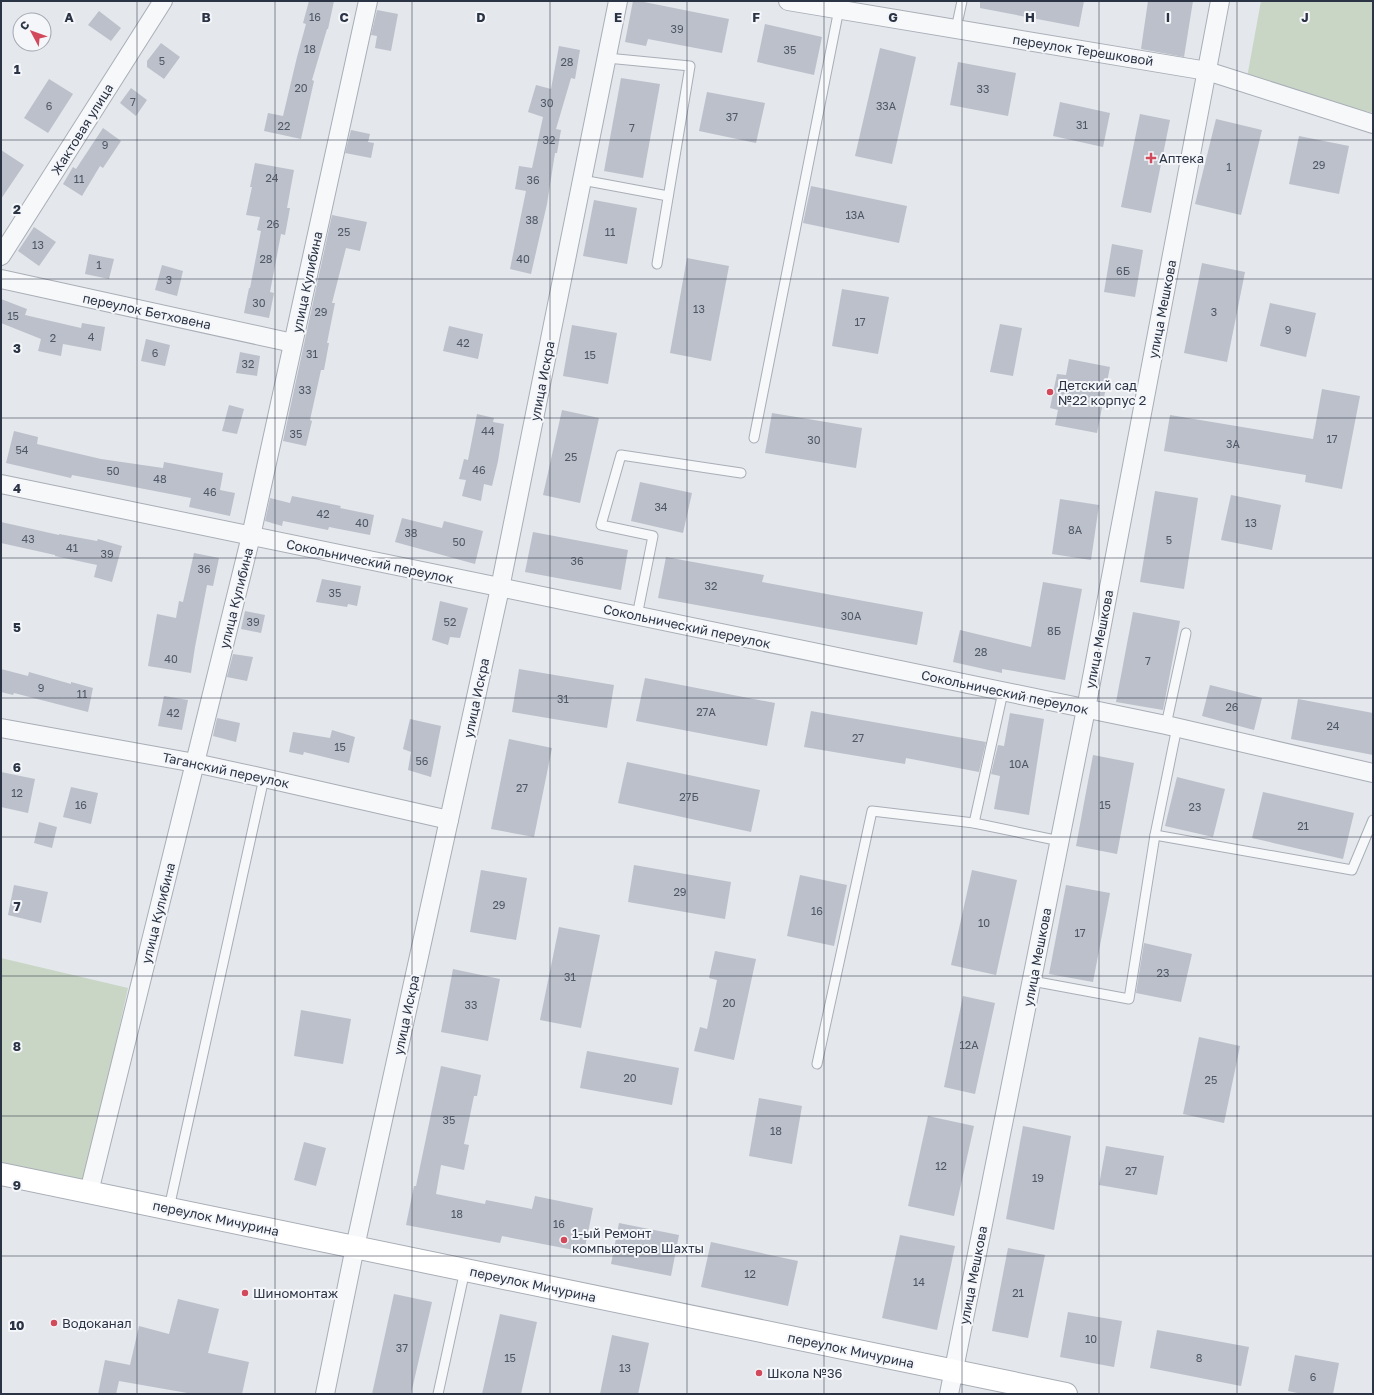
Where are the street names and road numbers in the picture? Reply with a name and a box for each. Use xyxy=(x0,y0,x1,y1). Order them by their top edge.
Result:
street label: переулок Терешковой xyxy=(1011,31,1155,69)
street label: Жактовая улица xyxy=(47,80,117,178)
street label: улица Кулибина xyxy=(288,230,326,334)
street label: улица Мешкова xyxy=(1145,258,1179,360)
street label: переулок Бетховена xyxy=(81,290,213,332)
street label: улица Искра xyxy=(526,340,558,422)
street label: Сокольнический переулок xyxy=(285,535,456,587)
street label: улица Кулибина xyxy=(216,546,256,650)
street label: улица Мешкова xyxy=(1082,588,1116,690)
street label: Сокольнический переулок xyxy=(602,600,773,652)
street label: улица Искра xyxy=(460,657,492,739)
street label: Сокольнический переулок xyxy=(920,666,1091,718)
street label: Таганский переулок xyxy=(161,749,291,791)
street label: улица Кулибина xyxy=(138,861,178,965)
street label: улица Мешкова xyxy=(1020,906,1054,1008)
street label: улица Искра xyxy=(390,974,422,1056)
street label: переулок Мичурина xyxy=(151,1197,281,1239)
street label: улица Мешкова xyxy=(956,1224,990,1326)
street label: переулок Мичурина xyxy=(468,1263,598,1305)
street label: переулок Мичурина xyxy=(786,1329,916,1371)

